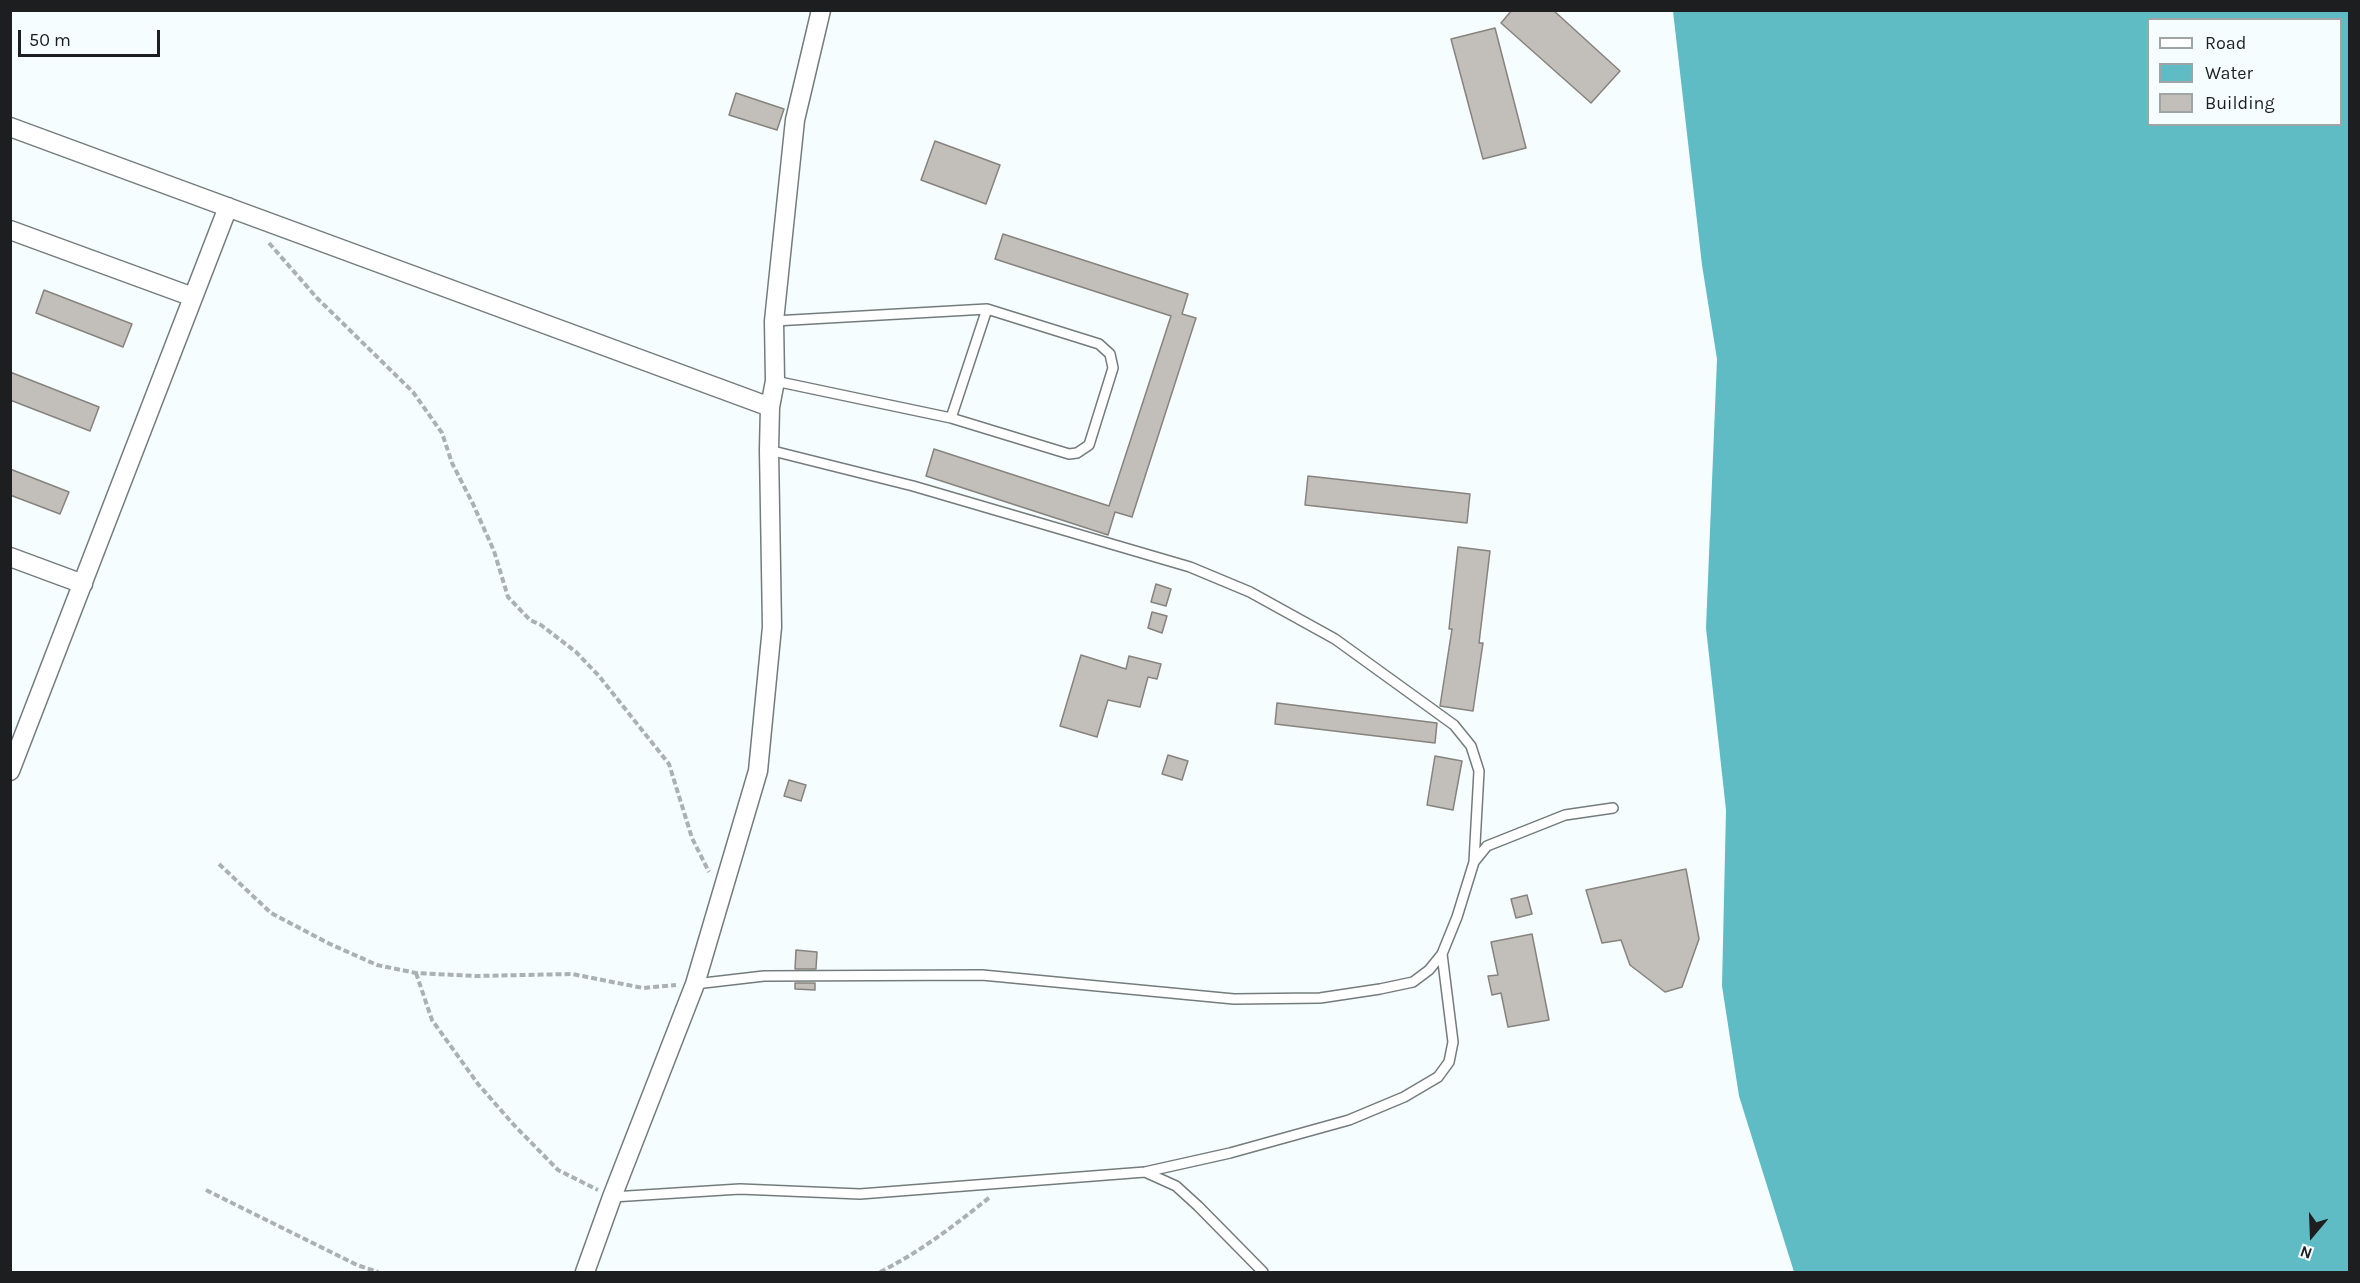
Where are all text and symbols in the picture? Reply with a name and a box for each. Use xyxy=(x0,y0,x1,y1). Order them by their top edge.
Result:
scale bar xyxy=(21,18,164,56)
legend xyxy=(2147,18,2342,126)
text: 50 m xyxy=(29,29,71,51)
text: Road xyxy=(2205,32,2246,54)
text: Water xyxy=(2205,62,2253,84)
text: Building xyxy=(2205,92,2275,114)
north arrow xyxy=(2282,1205,2342,1265)
text: N xyxy=(2297,1242,2315,1263)

